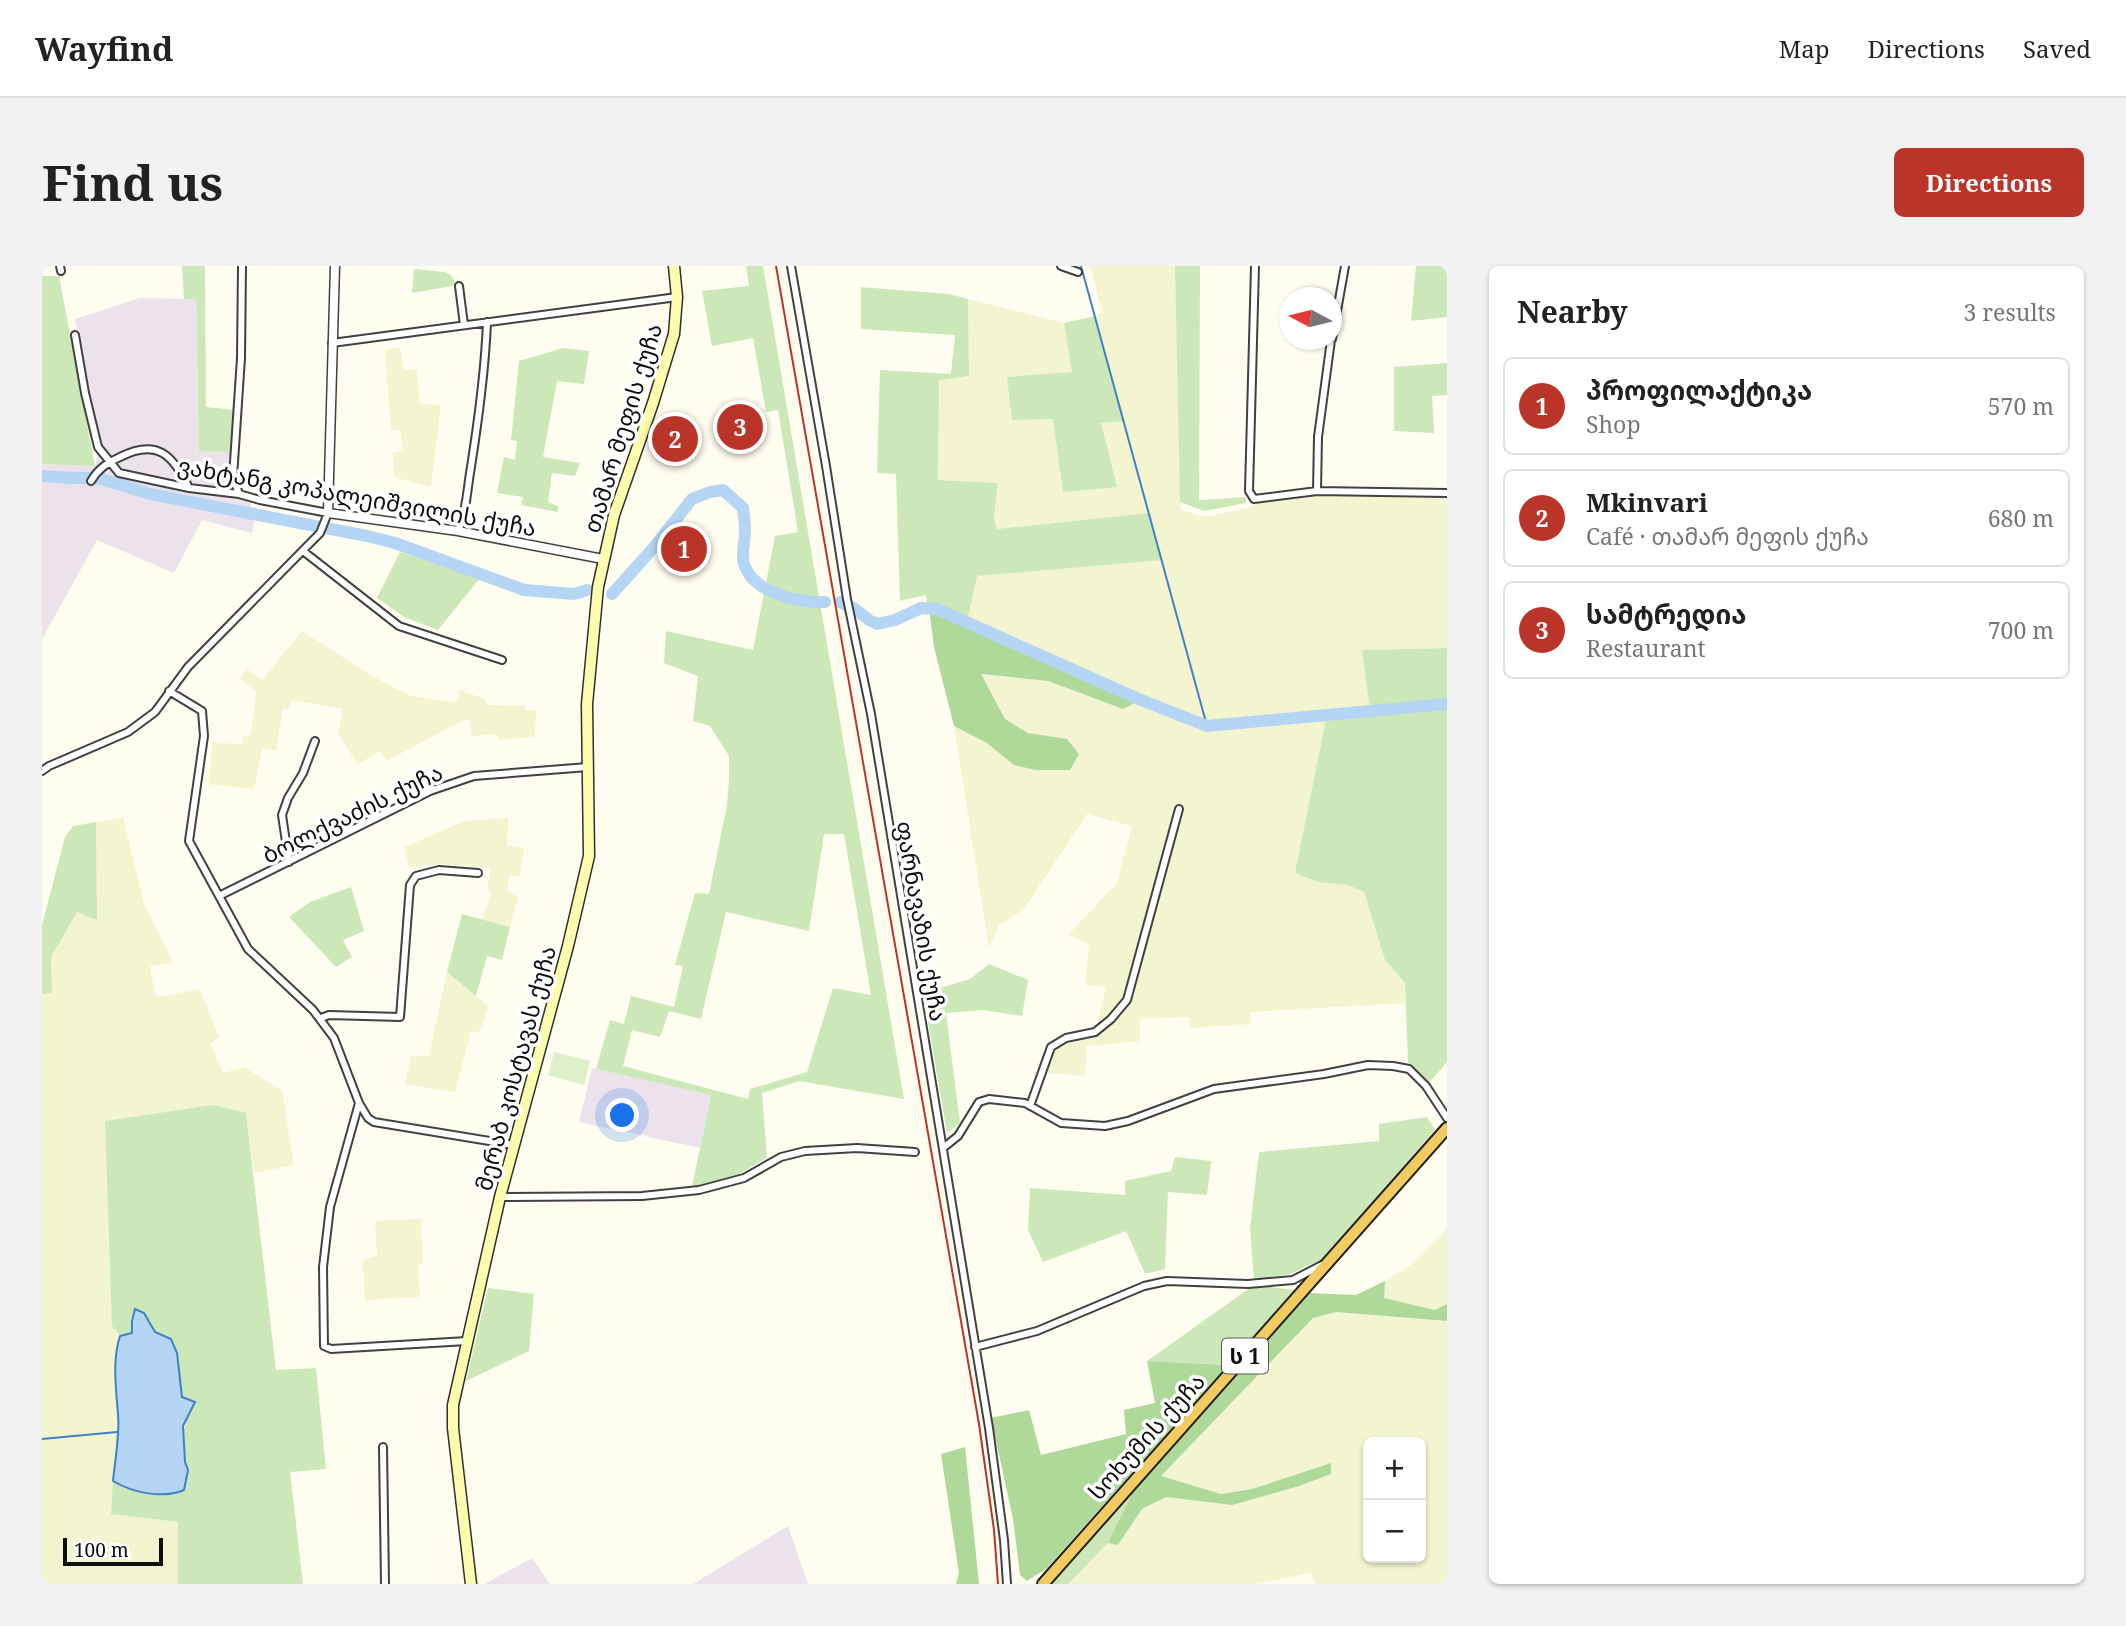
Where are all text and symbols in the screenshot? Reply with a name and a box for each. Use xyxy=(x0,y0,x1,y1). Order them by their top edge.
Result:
text: Wayfind xyxy=(35,26,174,71)
text: Map xyxy=(1779,32,1830,65)
text: Directions xyxy=(1868,32,1985,65)
text: Saved xyxy=(2023,32,2091,65)
button: Directions xyxy=(1894,148,2084,217)
text: Find us xyxy=(42,149,223,215)
north arrow xyxy=(1279,287,1342,350)
text: Nearby xyxy=(1517,291,1628,332)
text: 3 results xyxy=(1963,296,2056,328)
street label: თამარ მეფის ქუჩა xyxy=(575,319,669,537)
text: პროფილაქტიკა xyxy=(1586,372,1812,408)
text: 1 xyxy=(1536,390,1549,422)
text: 570 m xyxy=(1988,390,2054,422)
pin: 3 xyxy=(717,401,763,453)
text: Shop xyxy=(1586,408,1641,440)
pin: 2 xyxy=(652,413,698,465)
street label: ვახტანგ კოპალეიშვილის ქუჩა xyxy=(175,449,539,543)
text: Mkinvari xyxy=(1586,484,1708,520)
text: 2 xyxy=(1536,502,1549,534)
text: 680 m xyxy=(1988,502,2054,534)
text: Café · თამარ მეფის ქუჩა xyxy=(1586,520,1869,552)
pin: 1 xyxy=(661,523,707,575)
text: სამტრედია xyxy=(1586,596,1746,632)
text: 3 xyxy=(1536,614,1549,646)
text: 700 m xyxy=(1988,614,2054,646)
text: Restaurant xyxy=(1586,632,1706,664)
street label: ბოლქვაძის ქუჩა xyxy=(256,755,448,871)
street label: ფარნავაზის ქუჩა xyxy=(889,818,955,1024)
street label: მერაბ კოსტავას ქუჩა xyxy=(467,942,563,1194)
your location xyxy=(605,1098,639,1132)
road number: ს 1 xyxy=(1222,1338,1268,1374)
street label: სოხუმის ქუჩა xyxy=(1080,1366,1212,1506)
map controls xyxy=(1363,1437,1426,1563)
button: + xyxy=(1363,1437,1426,1500)
button: − xyxy=(1363,1500,1426,1563)
scale bar xyxy=(63,1535,163,1567)
text: 100 m xyxy=(74,1537,129,1563)

